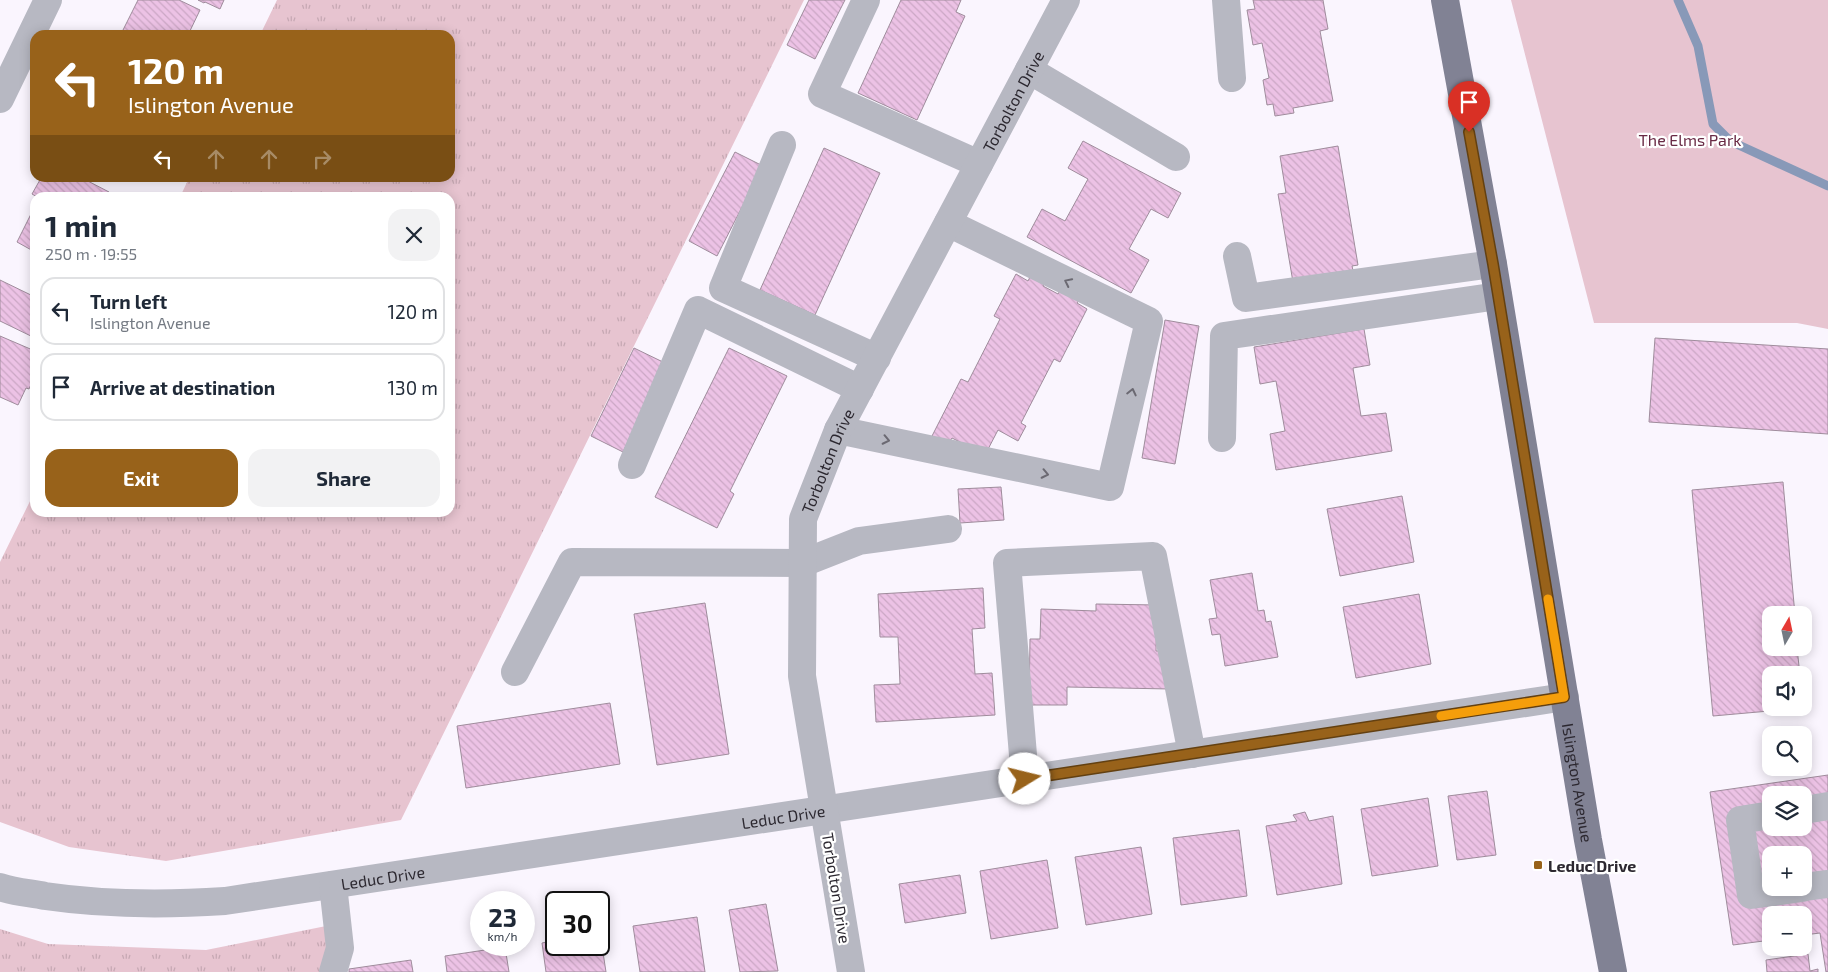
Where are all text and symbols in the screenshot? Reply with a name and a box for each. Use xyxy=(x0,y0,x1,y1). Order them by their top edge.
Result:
street label: Torbolton Drive xyxy=(978,47,1047,155)
text: 120 m xyxy=(128,49,224,91)
icon: left xyxy=(45,50,110,115)
pin xyxy=(1448,81,1490,132)
icon: arrive xyxy=(1455,88,1483,116)
text: Islington Avenue xyxy=(128,91,294,117)
park label: The Elms Park xyxy=(1639,130,1741,149)
icon: left xyxy=(149,145,177,173)
icon: ahead xyxy=(202,145,230,173)
icon: ahead xyxy=(255,145,283,173)
icon: right xyxy=(308,145,336,173)
text: 1 min xyxy=(45,207,117,243)
button: close xyxy=(388,209,440,261)
text: 250 m · 19:55 xyxy=(45,244,137,263)
one-way arrow xyxy=(1064,278,1073,288)
text: Turn left xyxy=(90,290,167,313)
icon: left xyxy=(47,297,75,325)
text: 120 m xyxy=(387,300,438,323)
text: Islington Avenue xyxy=(90,313,211,332)
icon: arrive xyxy=(47,373,75,401)
text: Arrive at destination xyxy=(90,376,275,399)
text: 130 m xyxy=(388,376,438,399)
one-way arrow xyxy=(1126,388,1137,397)
street label: Torbolton Drive xyxy=(797,405,857,516)
one-way arrow xyxy=(882,435,891,445)
button: Exit xyxy=(45,449,238,507)
button: Share xyxy=(248,449,440,507)
one-way arrow xyxy=(1041,468,1050,478)
north arrow xyxy=(1762,606,1812,656)
map controls xyxy=(1762,606,1812,956)
button: sound xyxy=(1762,666,1812,716)
street label: Islington Avenue xyxy=(1559,722,1598,844)
button: search xyxy=(1762,726,1812,776)
position arrow xyxy=(998,752,1050,804)
button: layers xyxy=(1762,786,1812,836)
street label: Leduc Drive xyxy=(740,800,826,832)
street label: Torbolton Drive xyxy=(819,831,855,945)
button: + xyxy=(1762,846,1812,896)
place label: Leduc Drive xyxy=(1548,856,1636,875)
marker: Leduc Drive xyxy=(1532,859,1544,871)
street label: Leduc Drive xyxy=(340,861,426,893)
speed limit sign: 30 xyxy=(545,891,610,956)
text: 23 xyxy=(488,902,517,932)
button: − xyxy=(1762,906,1812,956)
text: km/h xyxy=(488,929,517,943)

